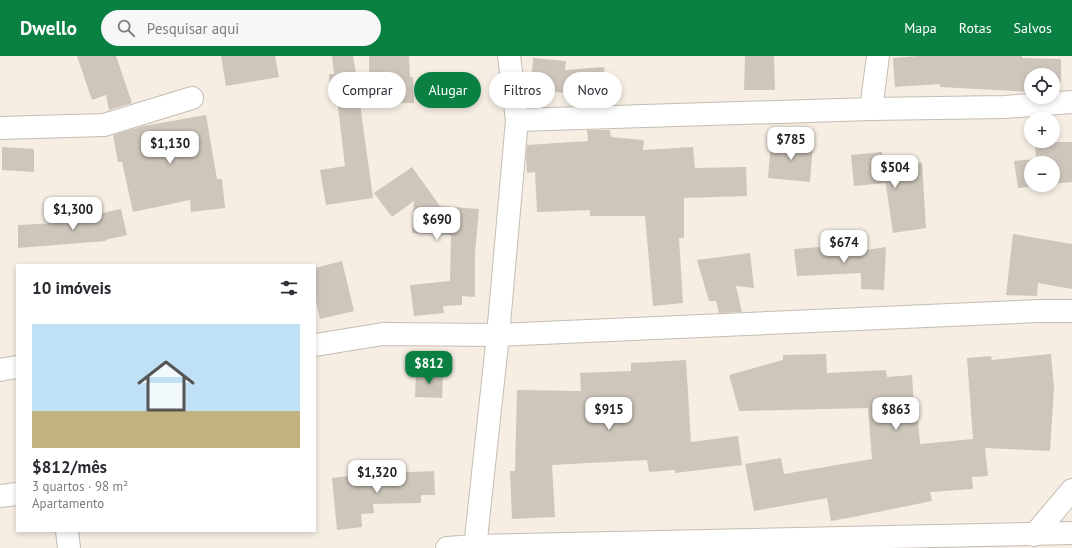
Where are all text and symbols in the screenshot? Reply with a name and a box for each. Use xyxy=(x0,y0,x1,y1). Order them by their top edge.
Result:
search box xyxy=(101,10,381,46)
text: Dwello xyxy=(20,16,77,40)
icon: search xyxy=(115,17,137,39)
text: Pesquisar aqui xyxy=(147,19,239,38)
text: Mapa xyxy=(904,19,937,37)
text: Rotas xyxy=(959,19,992,37)
text: Salvos xyxy=(1014,19,1052,37)
map controls xyxy=(1024,68,1060,192)
button: locate xyxy=(1024,68,1060,104)
chip: Comprar xyxy=(328,72,406,108)
chip: Alugar xyxy=(414,72,481,108)
chip: Filtros xyxy=(489,72,555,108)
chip: Novo xyxy=(563,72,622,108)
button: + xyxy=(1024,112,1060,148)
pin: $785 xyxy=(767,127,815,161)
pin: $1,130 xyxy=(137,131,203,165)
text: $785 xyxy=(776,131,806,148)
text: $1,130 xyxy=(150,135,190,152)
pin: $504 xyxy=(871,155,919,189)
button: − xyxy=(1024,156,1060,192)
text: $504 xyxy=(880,159,910,176)
pin: $1,300 xyxy=(40,197,106,231)
text: $1,300 xyxy=(53,201,93,218)
pin: $690 xyxy=(413,207,461,241)
text: $690 xyxy=(422,211,452,228)
pin: $674 xyxy=(820,230,868,264)
text: $674 xyxy=(829,234,859,251)
text: 10 imóveis xyxy=(32,277,111,299)
icon: filters xyxy=(278,277,300,299)
icon: home xyxy=(130,350,202,422)
pin: $812 xyxy=(405,351,453,385)
text: $812 xyxy=(414,355,444,372)
pin: $915 xyxy=(585,397,633,431)
pin: $863 xyxy=(872,397,920,431)
text: $915 xyxy=(594,401,624,418)
text: $863 xyxy=(881,401,911,418)
text: $812/mês xyxy=(32,456,107,478)
pin: $1,320 xyxy=(344,460,410,494)
text: $1,320 xyxy=(357,464,397,481)
text: 3 quartos · 98 m² xyxy=(32,478,128,495)
text: Apartamento xyxy=(32,495,104,512)

